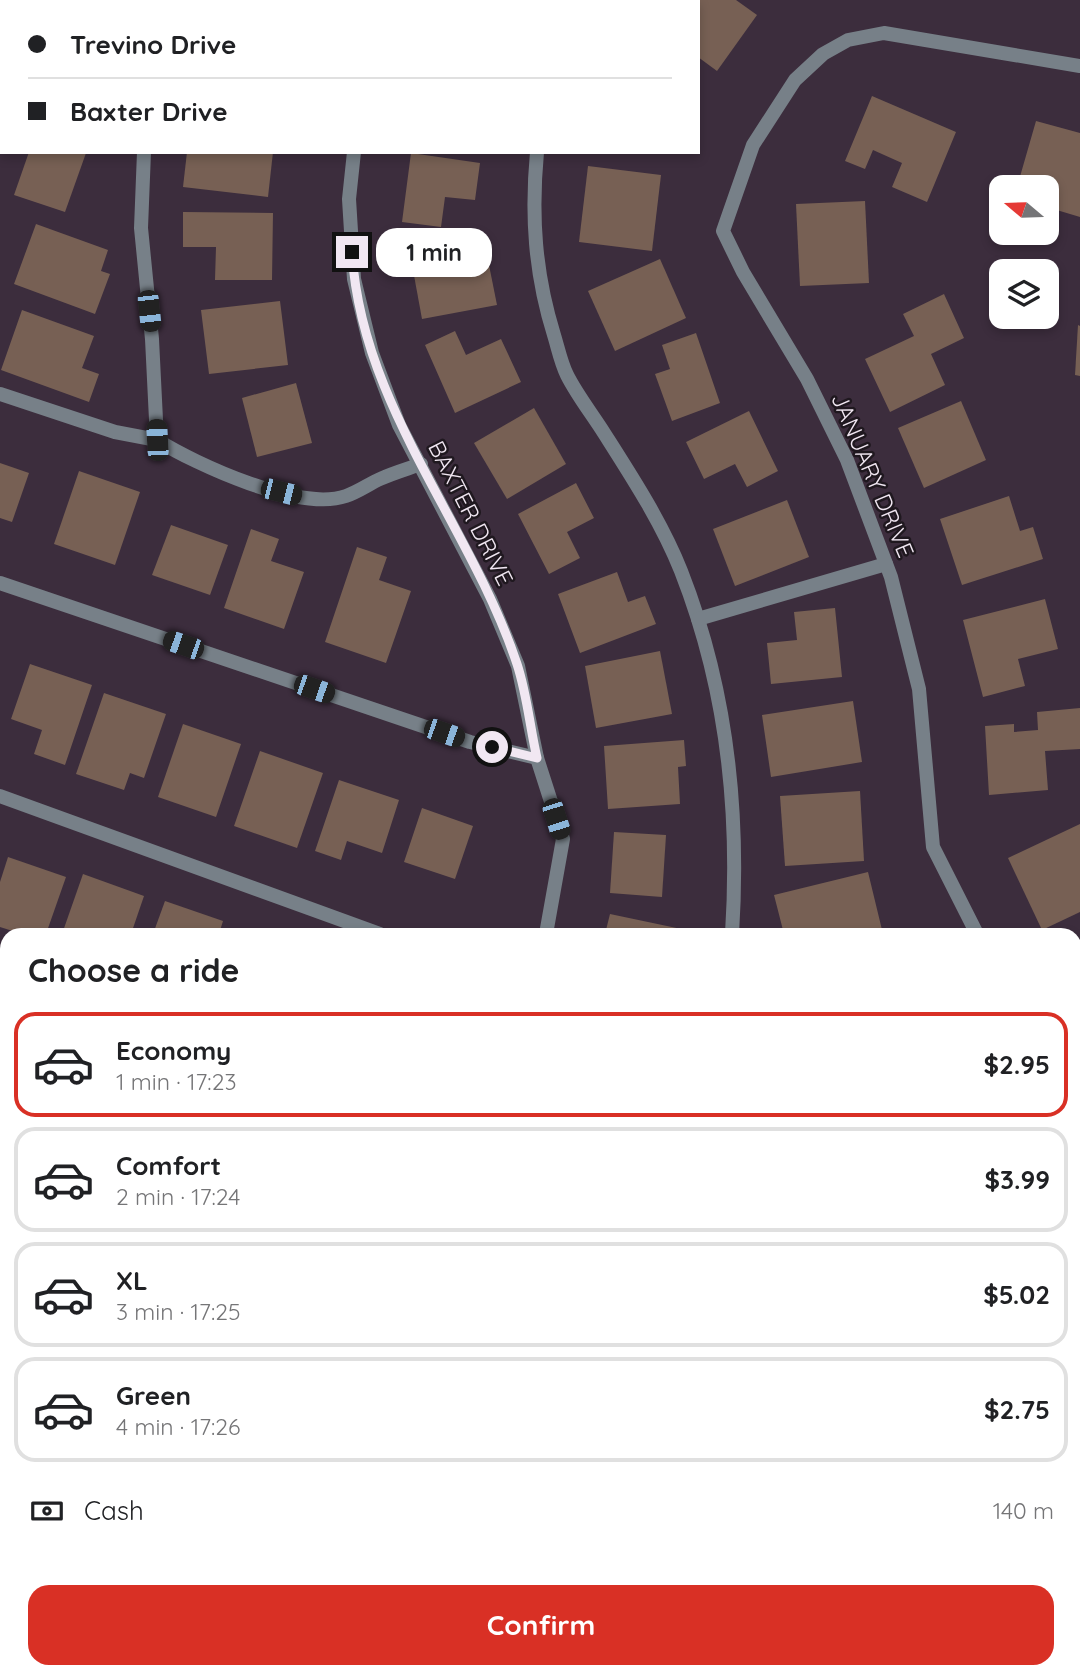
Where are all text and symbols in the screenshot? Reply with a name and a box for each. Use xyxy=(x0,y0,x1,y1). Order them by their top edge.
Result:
text: Trevino Drive xyxy=(70,28,236,61)
text: Baxter Drive xyxy=(70,95,228,128)
north arrow xyxy=(989,175,1059,245)
map controls xyxy=(989,175,1059,329)
callout: 1 min xyxy=(376,228,492,276)
route end xyxy=(336,236,368,268)
text: 1 min xyxy=(406,238,462,267)
button: layers xyxy=(989,259,1059,329)
car xyxy=(137,289,162,333)
street label: JANUARY DRIVE xyxy=(825,388,921,562)
car xyxy=(146,418,169,462)
street label: BAXTER DRIVE xyxy=(422,436,520,590)
car xyxy=(259,477,304,507)
car xyxy=(160,628,207,662)
car xyxy=(291,672,338,706)
car xyxy=(421,716,468,750)
route start xyxy=(476,731,508,763)
car xyxy=(540,796,573,842)
text: Choose a ride xyxy=(28,950,240,990)
icon: car xyxy=(32,1033,95,1096)
text: Economy xyxy=(116,1034,231,1067)
text: $2.95 xyxy=(983,1048,1050,1081)
text: 1 min · 17:23 xyxy=(116,1067,236,1096)
icon: car xyxy=(32,1148,95,1211)
text: Comfort xyxy=(116,1149,221,1182)
text: $3.99 xyxy=(985,1163,1050,1196)
text: 2 min · 17:24 xyxy=(116,1182,240,1211)
icon: car xyxy=(32,1263,95,1326)
text: XL xyxy=(116,1264,148,1297)
text: $5.02 xyxy=(983,1278,1050,1311)
text: 3 min · 17:25 xyxy=(116,1297,240,1326)
icon: car xyxy=(32,1378,95,1441)
text: Green xyxy=(116,1379,191,1412)
text: $2.75 xyxy=(984,1393,1050,1426)
text: 4 min · 17:26 xyxy=(116,1412,240,1441)
icon: cash xyxy=(28,1492,66,1530)
text: Cash xyxy=(84,1494,144,1527)
text: 140 m xyxy=(993,1496,1054,1525)
button: Confirm xyxy=(28,1585,1054,1665)

